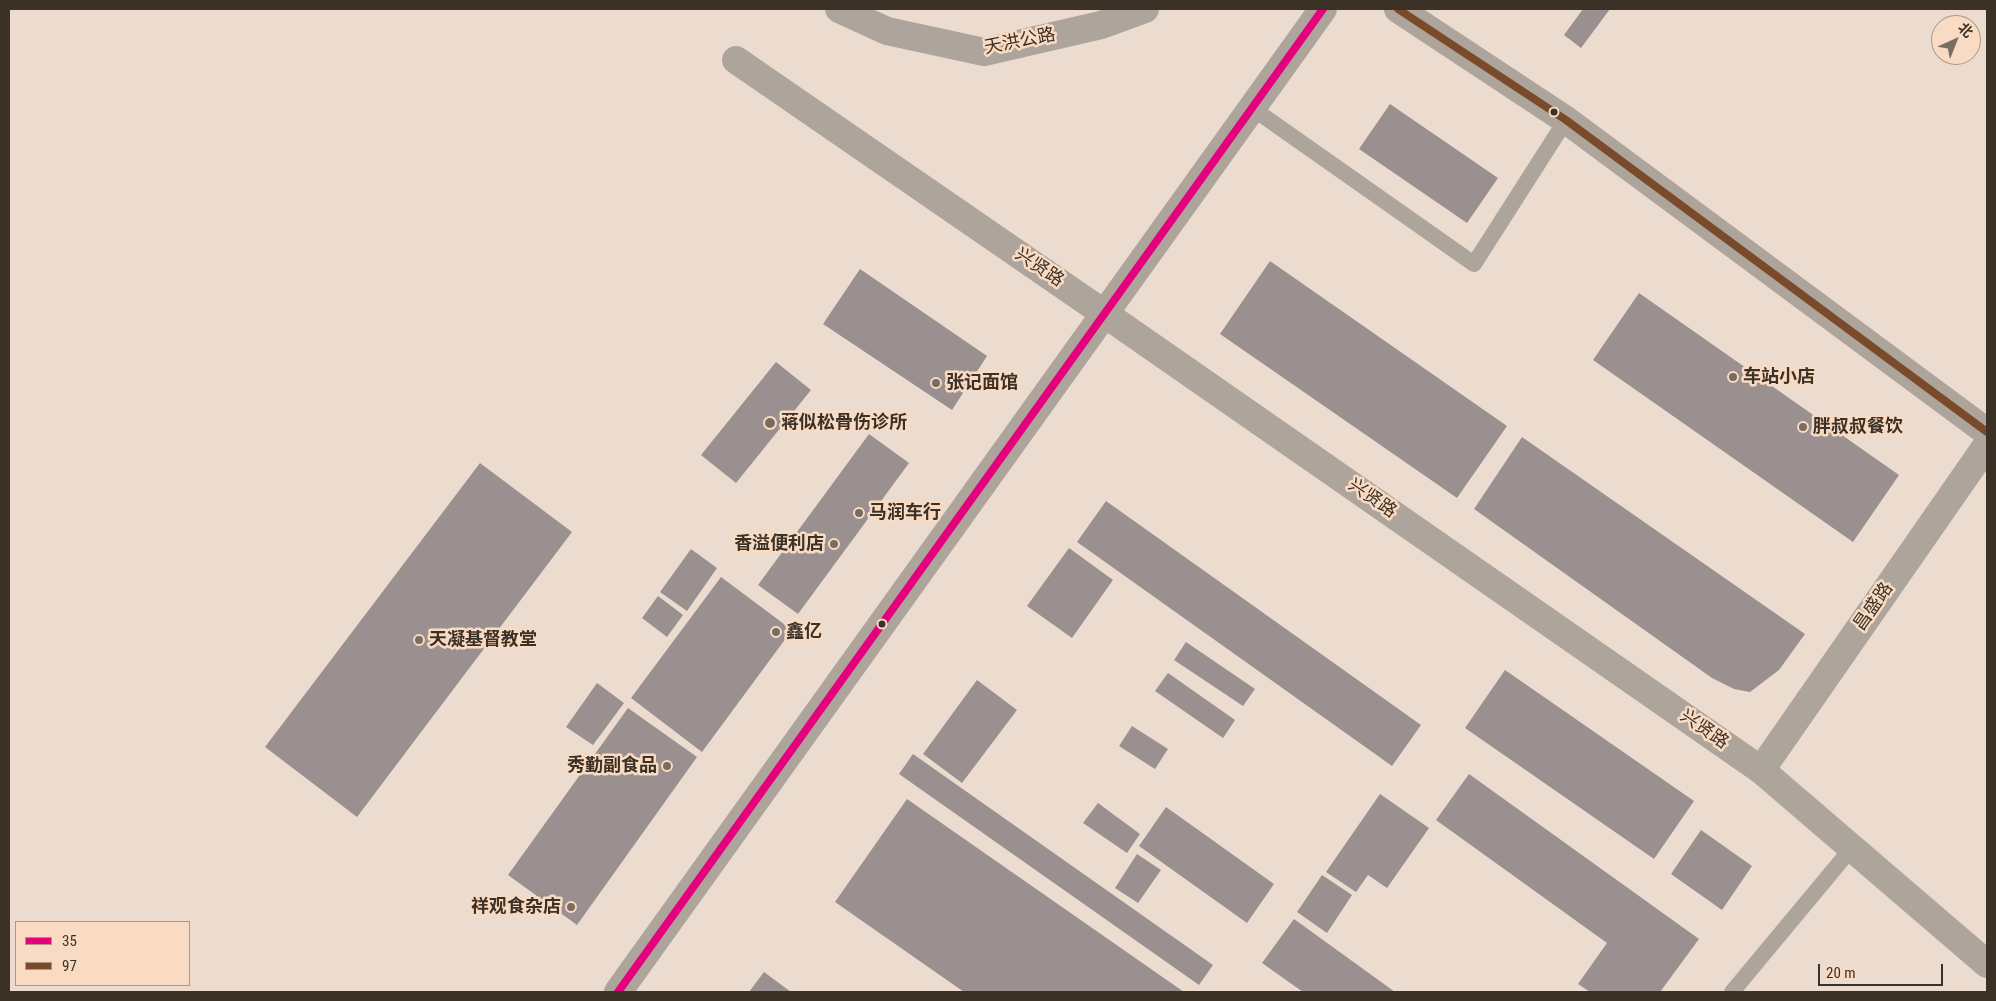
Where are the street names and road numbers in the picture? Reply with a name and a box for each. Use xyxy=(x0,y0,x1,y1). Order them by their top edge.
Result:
street label: 天洪公路 xyxy=(983,25,1057,59)
street label: 兴贤路 xyxy=(1011,244,1067,292)
street label: 兴贤路 xyxy=(1344,475,1400,523)
street label: 昌盛路 xyxy=(1850,579,1898,635)
street label: 兴贤路 xyxy=(1676,706,1732,754)

